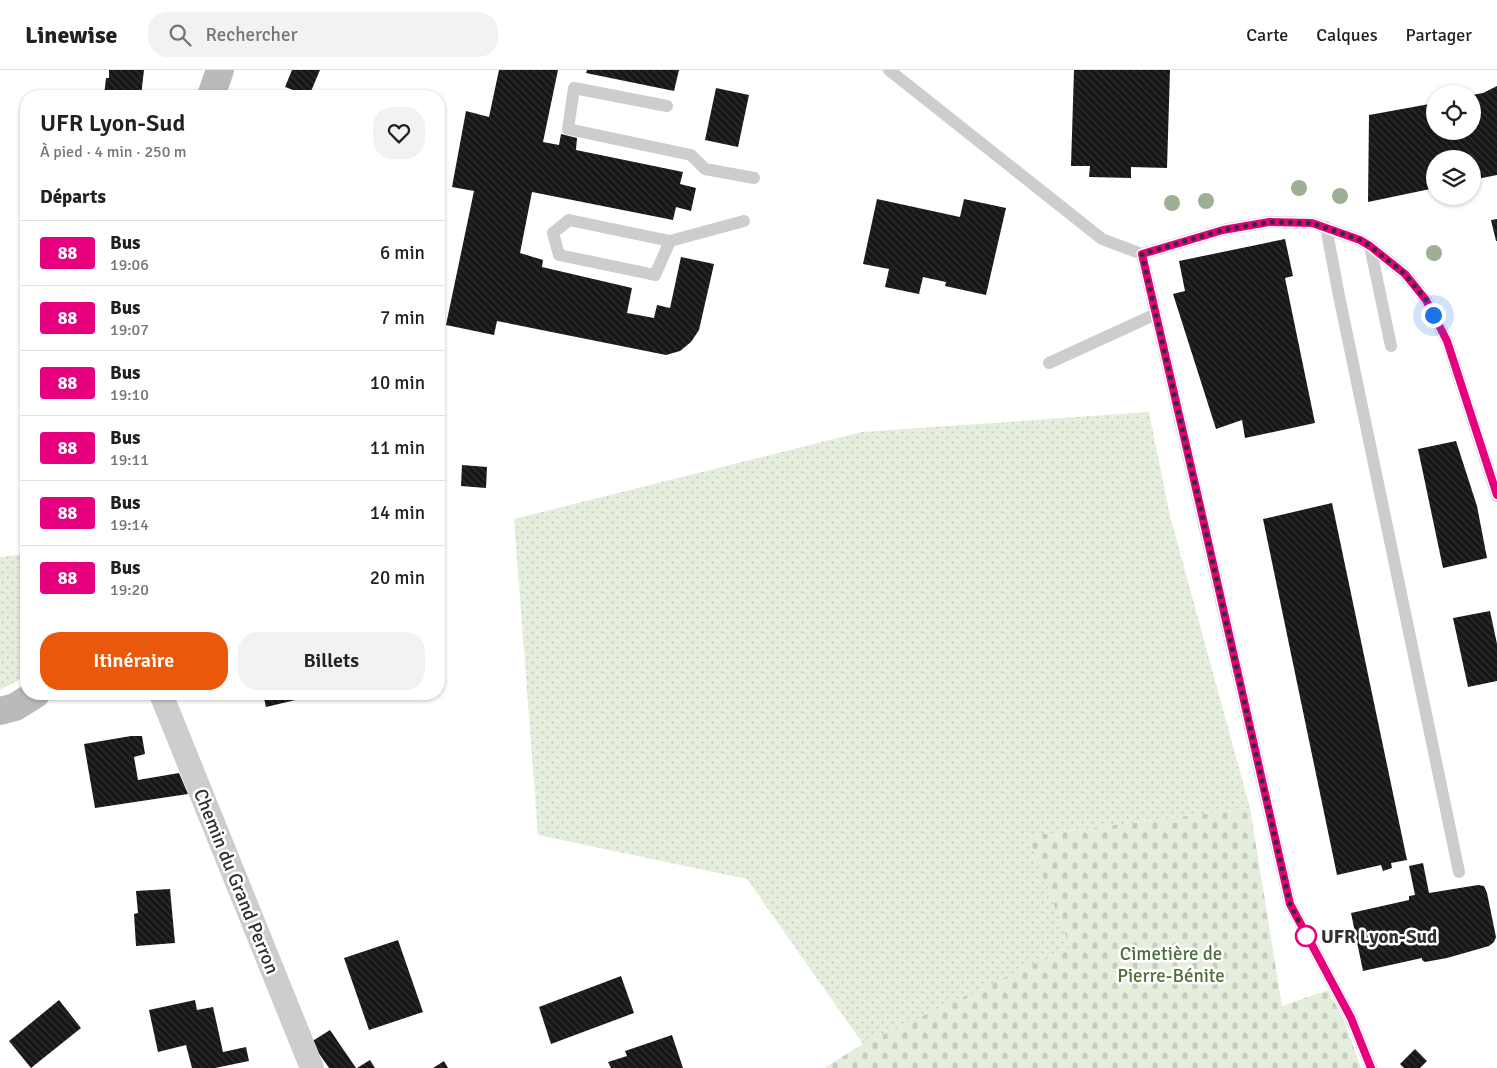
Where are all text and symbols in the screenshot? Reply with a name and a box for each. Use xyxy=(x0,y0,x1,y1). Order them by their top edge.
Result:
search box xyxy=(148,12,498,57)
text: Linewise xyxy=(25,20,118,50)
icon: search xyxy=(166,21,194,49)
text: Rechercher xyxy=(206,23,297,47)
text: Carte xyxy=(1246,24,1288,46)
text: Calques xyxy=(1316,24,1378,46)
text: Partager xyxy=(1406,24,1472,46)
map controls xyxy=(1426,85,1481,205)
button: locate xyxy=(1426,85,1481,140)
button: heart xyxy=(373,107,425,159)
text: UFR Lyon-Sud xyxy=(40,108,185,138)
text: À pied · 4 min · 250 m xyxy=(40,142,187,162)
button: layers xyxy=(1426,150,1481,205)
text: Départs xyxy=(40,185,106,209)
text: Bus xyxy=(110,231,141,255)
text: 6 min xyxy=(380,241,425,265)
text: 88 xyxy=(58,242,77,264)
text: 19:06 xyxy=(110,255,149,275)
text: Bus xyxy=(110,296,141,320)
your location xyxy=(1421,303,1446,328)
text: 7 min xyxy=(380,306,425,330)
text: 88 xyxy=(58,307,77,329)
text: 19:07 xyxy=(110,320,149,340)
text: Bus xyxy=(110,361,141,385)
text: 10 min xyxy=(370,371,425,395)
text: 88 xyxy=(58,372,77,394)
text: 19:10 xyxy=(110,385,149,405)
text: Bus xyxy=(110,426,141,450)
text: 11 min xyxy=(370,436,425,460)
text: 88 xyxy=(58,437,77,459)
text: 19:11 xyxy=(110,450,149,470)
text: Bus xyxy=(110,491,141,515)
text: 14 min xyxy=(370,501,425,525)
text: 88 xyxy=(58,502,77,524)
text: 19:14 xyxy=(110,515,149,535)
text: Bus xyxy=(110,556,141,580)
text: 20 min xyxy=(370,566,425,590)
text: 88 xyxy=(58,567,77,589)
text: 19:20 xyxy=(110,580,149,600)
button: Itinéraire xyxy=(40,632,228,690)
button: Billets xyxy=(238,632,425,690)
street label: Chemin du Grand Perron xyxy=(188,785,284,978)
marker: UFR Lyon-Sud xyxy=(1295,925,1317,947)
place label: UFR Lyon-Sud xyxy=(1321,925,1437,949)
park label: Cimetière de Pierre-Bénite xyxy=(1117,942,1225,988)

